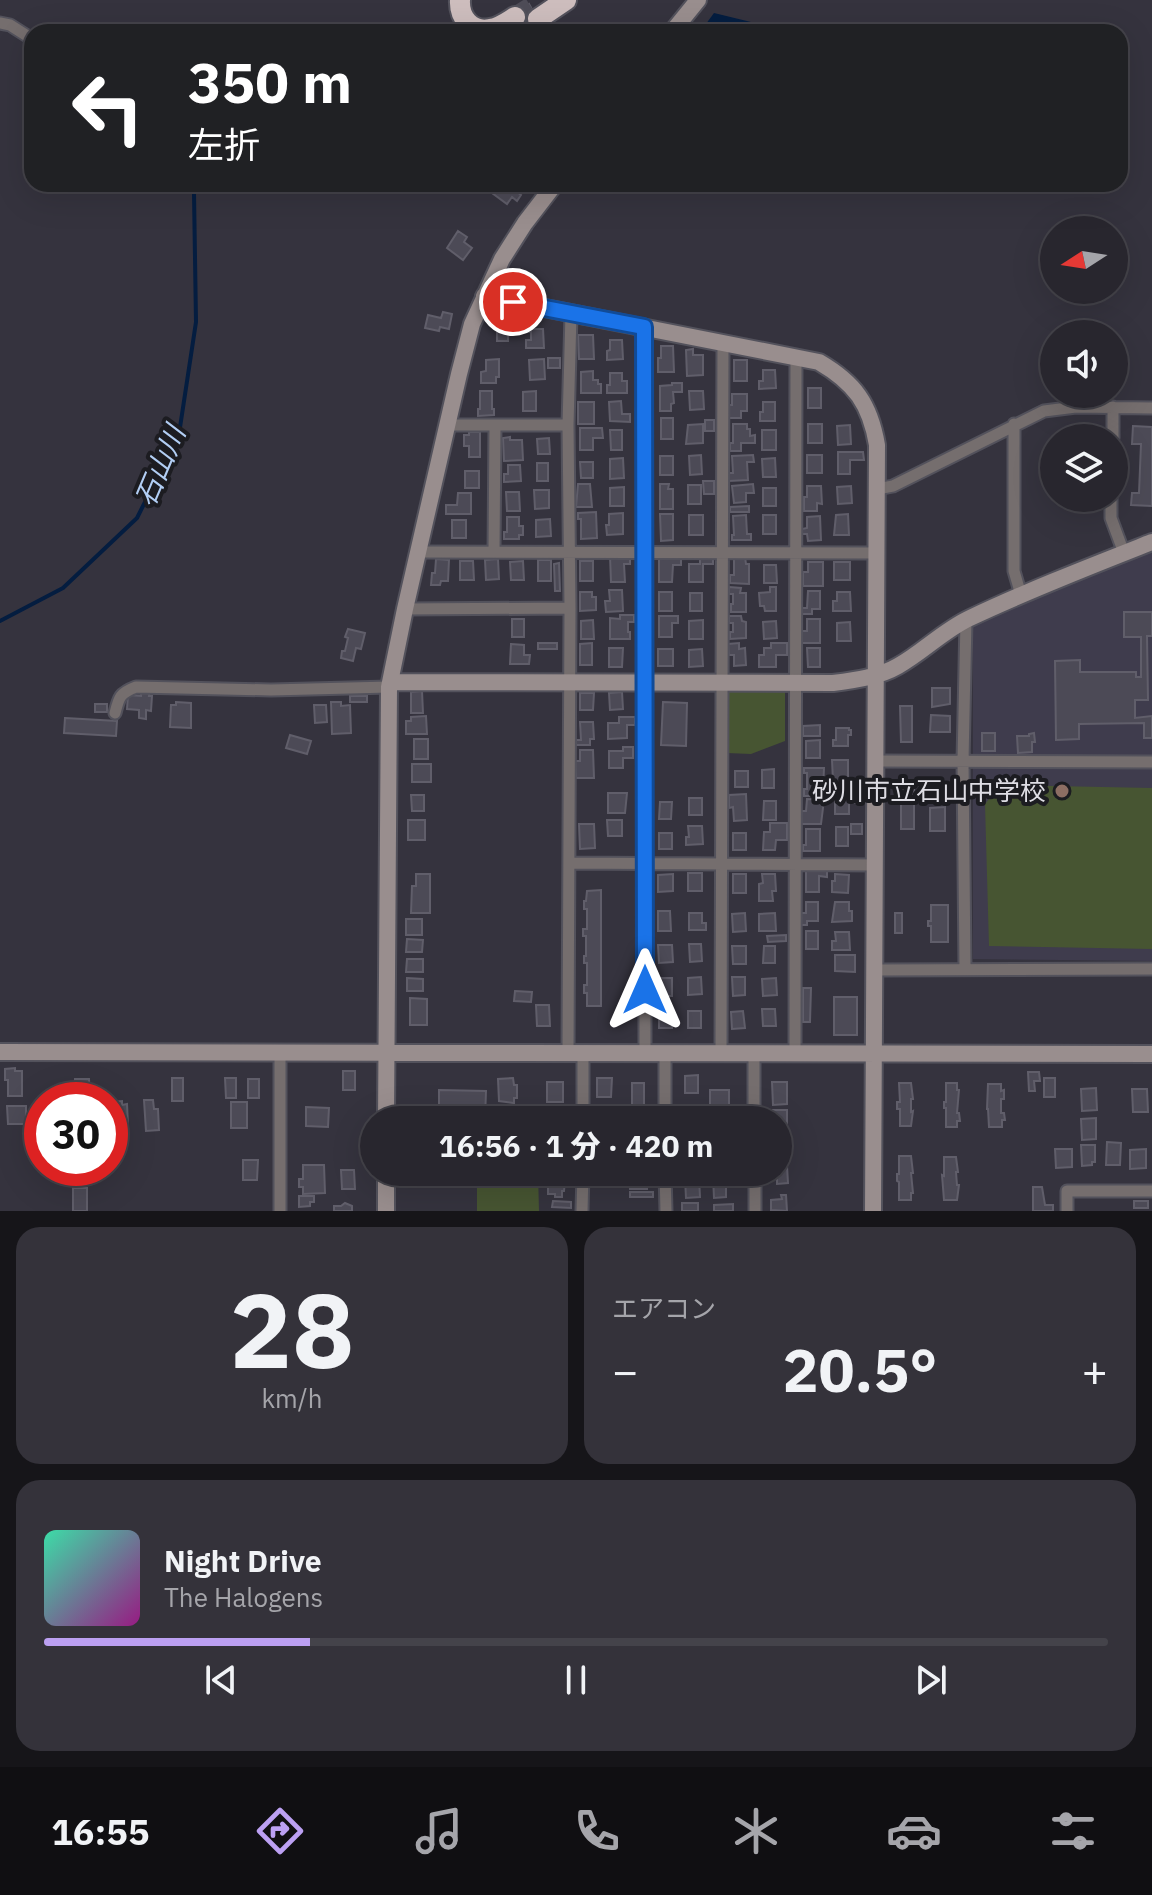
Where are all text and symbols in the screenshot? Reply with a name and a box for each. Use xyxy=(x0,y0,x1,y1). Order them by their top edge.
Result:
text: 350 m xyxy=(188,46,352,118)
icon: left xyxy=(56,56,160,160)
text: 左折 xyxy=(188,121,260,168)
north arrow xyxy=(1040,216,1128,304)
map controls xyxy=(1040,216,1128,512)
pin xyxy=(479,268,547,336)
icon: arrive xyxy=(491,280,535,324)
button: sound xyxy=(1040,320,1128,408)
water label: 石山川 xyxy=(126,417,194,512)
button: layers xyxy=(1040,424,1128,512)
place label: 砂川市立石山中学校 xyxy=(812,773,1046,807)
marker: 砂川市立石山中学校 xyxy=(1053,782,1071,800)
position arrow xyxy=(603,948,687,1032)
speed limit sign: 30 xyxy=(24,1082,128,1186)
text: 16:56 · 1 分 · 420 m xyxy=(439,1126,713,1165)
text: 28 xyxy=(230,1261,354,1397)
text: エアコン xyxy=(612,1291,716,1325)
text: 20.5° xyxy=(783,1330,937,1409)
text: − xyxy=(612,1342,638,1399)
text: + xyxy=(1082,1342,1108,1399)
text: km/h xyxy=(261,1381,323,1415)
text: Night Drive xyxy=(164,1541,322,1580)
text: The Halogens xyxy=(164,1580,323,1614)
icon: previous xyxy=(199,1658,243,1702)
icon: pause xyxy=(554,1658,598,1702)
icon: next xyxy=(909,1658,953,1702)
icon: directions xyxy=(252,1803,308,1859)
icon: music xyxy=(411,1803,467,1859)
icon: phone xyxy=(569,1803,625,1859)
icon: climate xyxy=(728,1803,784,1859)
icon: car xyxy=(886,1803,942,1859)
icon: filters xyxy=(1045,1803,1101,1859)
text: 16:55 xyxy=(51,1808,150,1855)

